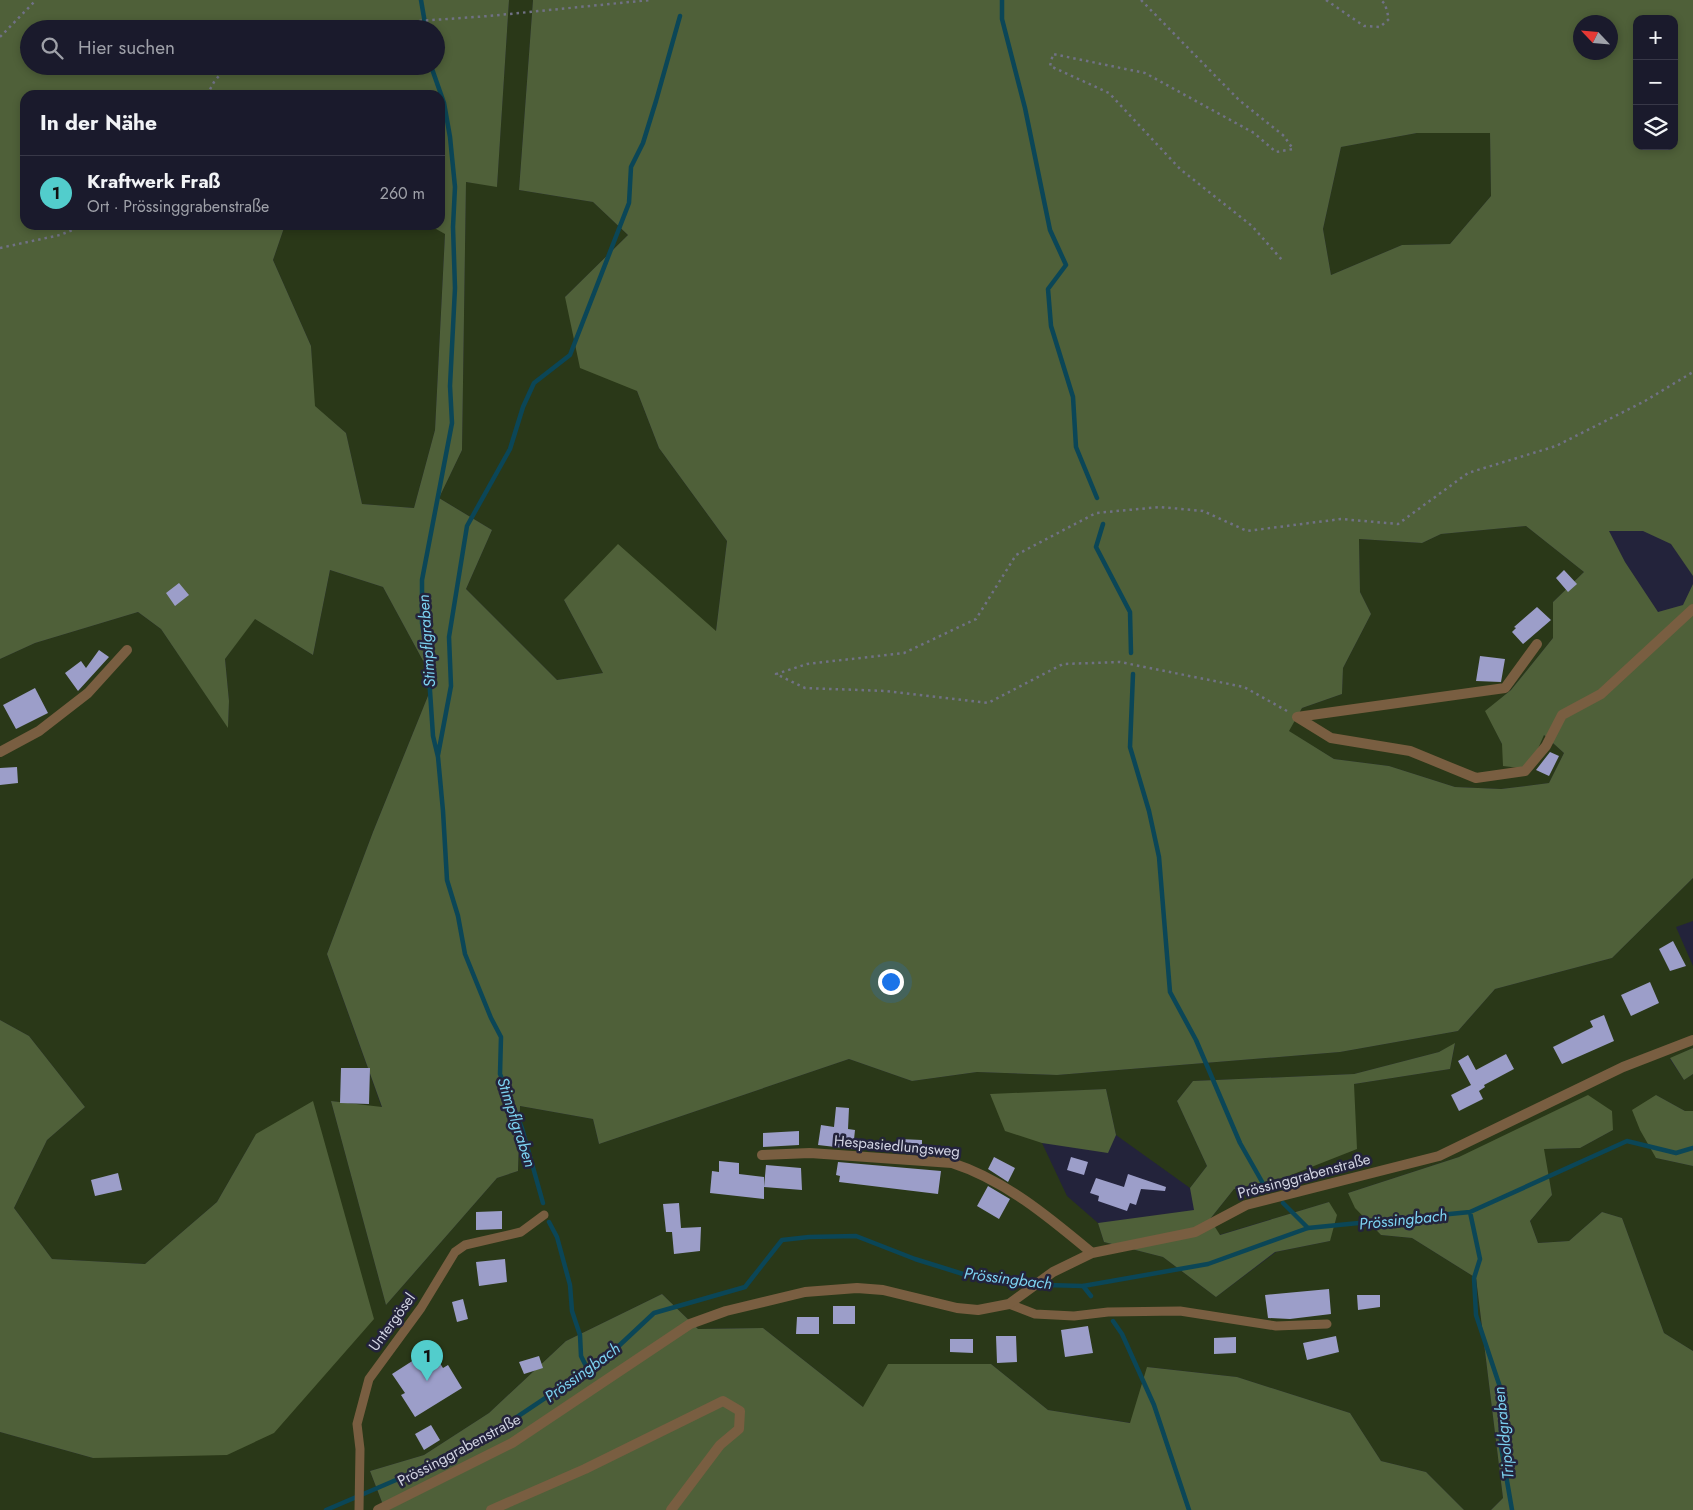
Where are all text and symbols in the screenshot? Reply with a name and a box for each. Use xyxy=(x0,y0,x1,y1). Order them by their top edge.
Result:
north arrow xyxy=(1573,15,1618,60)
map controls xyxy=(1633,15,1678,150)
button: + xyxy=(1633,15,1678,60)
search box xyxy=(20,20,445,75)
icon: search xyxy=(38,34,66,62)
text: Hier suchen xyxy=(78,34,175,61)
button: − xyxy=(1633,60,1678,105)
button: layers xyxy=(1633,105,1678,150)
text: In der Nähe xyxy=(40,108,157,138)
text: Kraftwerk Fraß xyxy=(87,168,220,195)
text: 1 xyxy=(52,182,60,205)
text: 260 m xyxy=(380,182,425,205)
text: Ort · Prössinggrabenstraße xyxy=(87,195,269,218)
water label: Stimpflgraben xyxy=(412,594,441,688)
your location xyxy=(878,969,904,995)
water label: Stimpflgraben xyxy=(491,1074,542,1170)
street label: Hespasiedlungsweg xyxy=(833,1130,961,1162)
street label: Prössinggrabenstraße xyxy=(1235,1148,1373,1204)
water label: Prössingbach xyxy=(1358,1203,1448,1236)
water label: Prössingbach xyxy=(963,1262,1053,1295)
street label: Untergösel xyxy=(363,1288,421,1356)
water label: Prössingbach xyxy=(540,1337,625,1408)
pin: 1 xyxy=(411,1340,443,1381)
water label: Tripoldgraben xyxy=(1487,1385,1520,1480)
street label: Prössinggrabenstraße xyxy=(393,1408,525,1492)

